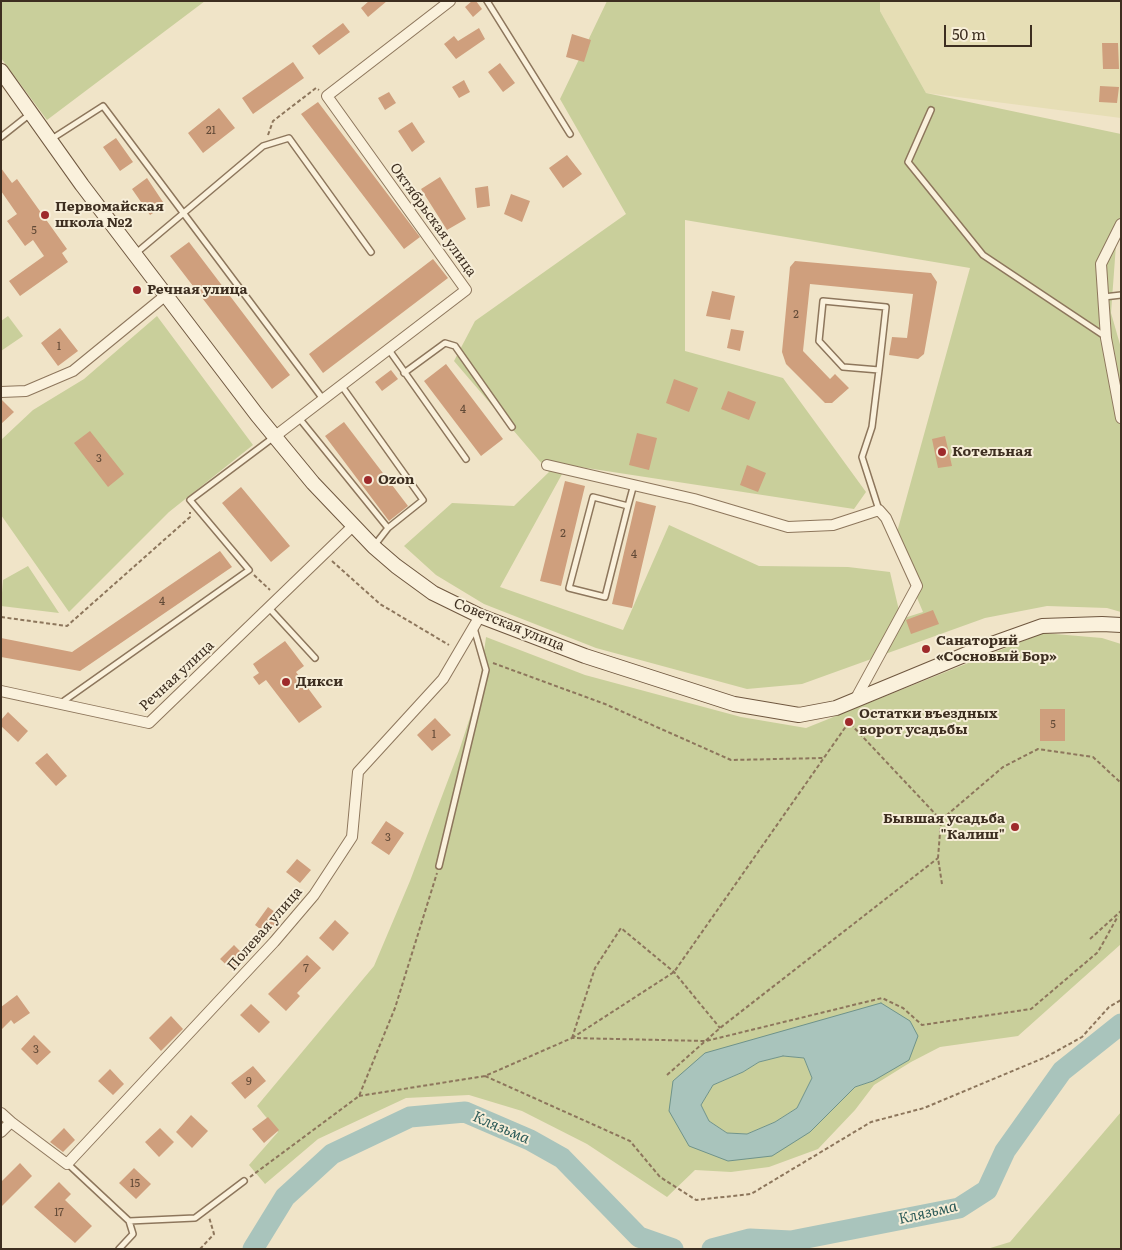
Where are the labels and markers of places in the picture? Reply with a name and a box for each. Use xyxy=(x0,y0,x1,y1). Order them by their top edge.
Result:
place label: Первомайская школа №2 xyxy=(55,199,164,232)
marker: Первомайская школа №2 xyxy=(39,209,51,221)
place label: Речная улица xyxy=(147,282,248,298)
marker: Речная улица xyxy=(131,284,143,296)
place label: Котельная xyxy=(952,444,1032,460)
marker: Котельная xyxy=(936,446,948,458)
place label: Ozon xyxy=(378,472,415,488)
marker: Ozon xyxy=(362,474,374,486)
place label: Санаторий «Сосновый Бор» xyxy=(936,633,1057,666)
marker: Санаторий «Сосновый Бор» xyxy=(920,643,932,655)
place label: Дикси xyxy=(296,674,343,690)
marker: Дикси xyxy=(280,676,292,688)
place label: Остатки въездных ворот усадьбы xyxy=(859,706,997,739)
marker: Остатки въездных ворот усадьбы xyxy=(843,716,855,728)
place label: Бывшая усадьба "Калиш" xyxy=(883,811,1005,844)
marker: Бывшая усадьба "Калиш" xyxy=(1009,821,1021,833)

